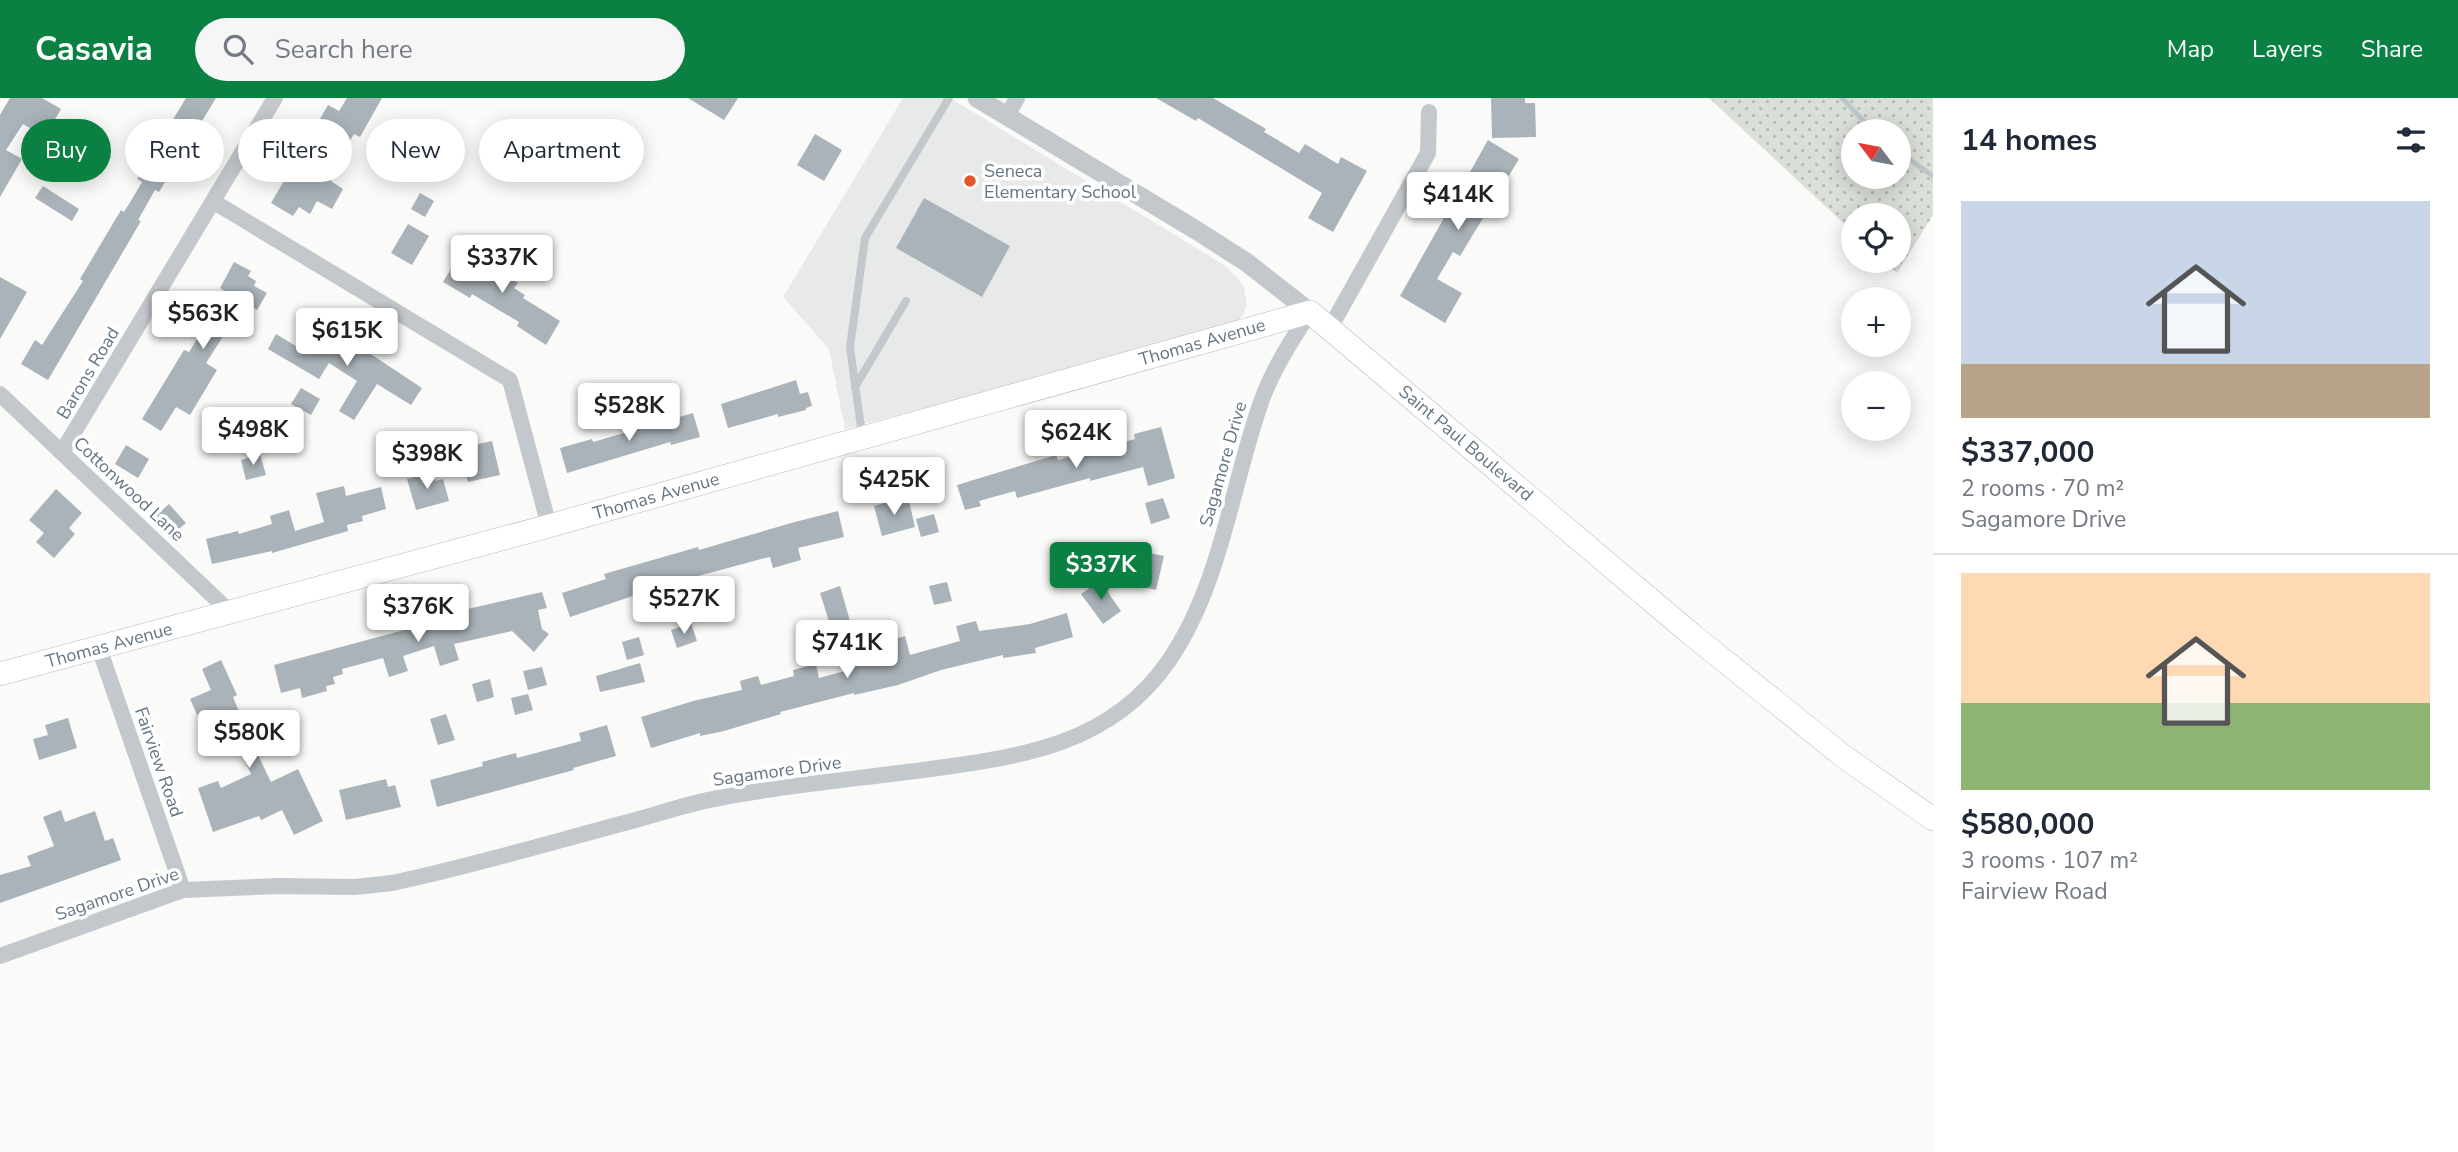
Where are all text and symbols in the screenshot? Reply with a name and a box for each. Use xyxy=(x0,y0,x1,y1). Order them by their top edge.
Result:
search box xyxy=(195,18,685,81)
text: Casavia xyxy=(35,27,153,72)
icon: search xyxy=(219,30,257,68)
text: Search here xyxy=(275,32,413,67)
text: Map xyxy=(2167,33,2214,65)
text: Layers xyxy=(2252,33,2323,65)
text: Share xyxy=(2361,33,2423,65)
chip: Buy xyxy=(21,119,111,182)
chip: Rent xyxy=(125,119,224,182)
chip: Filters xyxy=(238,119,352,182)
chip: New xyxy=(366,119,465,182)
chip: Apartment xyxy=(479,119,644,182)
north arrow xyxy=(1841,119,1911,189)
map controls xyxy=(1841,119,1911,441)
text: 14 homes xyxy=(1961,120,2097,161)
icon: filters xyxy=(2392,121,2430,159)
place label: Seneca Elementary School xyxy=(984,159,1137,204)
pin: $414K xyxy=(1409,172,1507,232)
marker: Seneca Elementary School xyxy=(962,173,978,189)
text: $414K xyxy=(1423,179,1493,210)
button: locate xyxy=(1841,203,1911,273)
pin: $337K xyxy=(453,236,551,295)
text: $337K xyxy=(467,242,537,273)
icon: home xyxy=(2133,246,2259,372)
button: + xyxy=(1841,287,1911,357)
pin: $563K xyxy=(154,292,252,351)
text: $563K xyxy=(168,298,238,329)
pin: $615K xyxy=(298,308,396,368)
street label: Thomas Avenue xyxy=(1136,312,1268,372)
text: $615K xyxy=(312,315,382,346)
street label: Barons Road xyxy=(51,322,125,424)
button: − xyxy=(1841,371,1911,441)
street label: Saint Paul Boulevard xyxy=(1394,380,1538,506)
pin: $528K xyxy=(580,384,678,443)
text: $528K xyxy=(594,390,664,421)
street label: Sagamore Drive xyxy=(1194,399,1252,529)
pin: $498K xyxy=(204,408,302,467)
pin: $624K xyxy=(1027,410,1125,470)
text: $498K xyxy=(218,414,288,445)
text: $624K xyxy=(1041,417,1111,448)
street label: Cottonwood Lane xyxy=(68,431,190,547)
pin: $398K xyxy=(378,432,476,491)
text: $337,000 xyxy=(1961,432,2094,473)
text: $398K xyxy=(392,438,462,469)
pin: $425K xyxy=(845,458,943,517)
text: $425K xyxy=(859,464,929,495)
street label: Thomas Avenue xyxy=(590,466,722,526)
text: 2 rooms · 70 m² xyxy=(1961,473,2124,504)
text: Sagamore Drive xyxy=(1961,504,2126,535)
pin: $337K xyxy=(1052,542,1150,602)
text: $337K xyxy=(1066,549,1136,580)
pin: $527K xyxy=(635,576,733,636)
text: $527K xyxy=(649,583,719,614)
pin: $376K xyxy=(369,584,467,644)
text: $376K xyxy=(383,591,453,622)
street label: Thomas Avenue xyxy=(43,617,175,673)
icon: home xyxy=(2133,618,2259,744)
pin: $741K xyxy=(798,620,896,680)
text: $741K xyxy=(812,627,882,658)
street label: Fairview Road xyxy=(129,704,189,820)
pin: $580K xyxy=(200,710,298,770)
text: $580K xyxy=(214,717,284,748)
street label: Sagamore Drive xyxy=(711,750,843,792)
text: $580,000 xyxy=(1961,804,2094,845)
text: 3 rooms · 107 m² xyxy=(1961,845,2138,876)
street label: Sagamore Drive xyxy=(52,862,182,926)
text: Fairview Road xyxy=(1961,876,2108,907)

